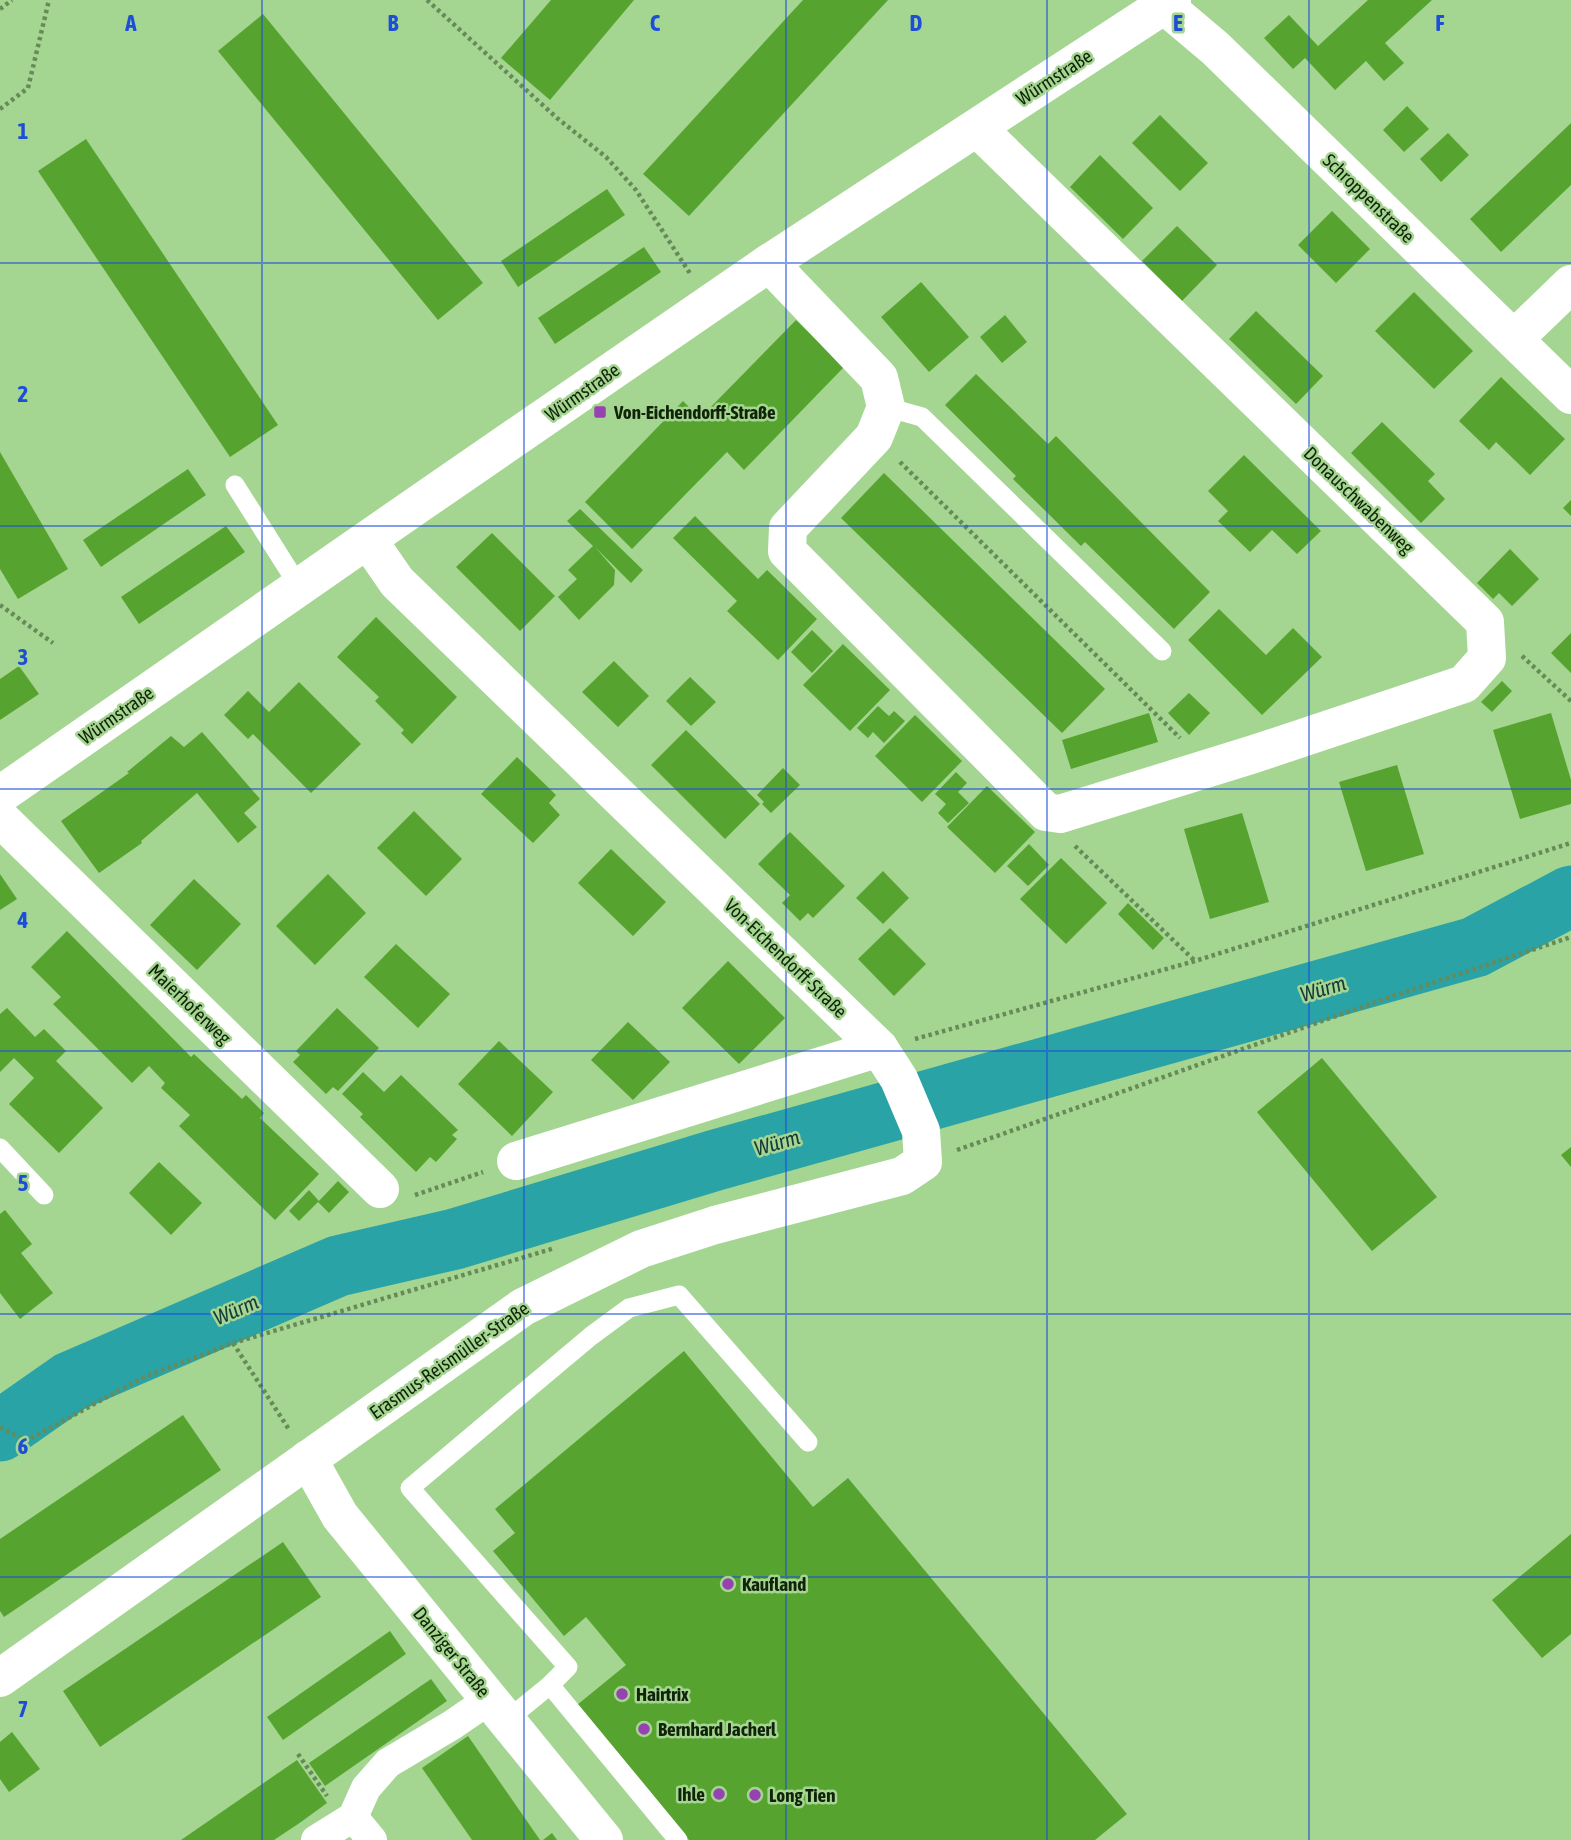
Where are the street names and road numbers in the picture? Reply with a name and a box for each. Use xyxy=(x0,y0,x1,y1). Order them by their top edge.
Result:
street label: Würmstraße xyxy=(1012,44,1096,110)
street label: Schroppenstraße xyxy=(1319,149,1419,247)
street label: Würmstraße xyxy=(541,358,623,426)
street label: Donauschwabenweg xyxy=(1299,442,1419,559)
street label: Würmstraße xyxy=(75,681,157,749)
street label: Von-Eichendorff-Straße xyxy=(720,894,852,1022)
street label: Maierhoferweg xyxy=(144,959,236,1049)
street label: Erasmus-Reismüller-Straße xyxy=(365,1297,533,1423)
street label: Danziger Straße xyxy=(409,1602,495,1702)

